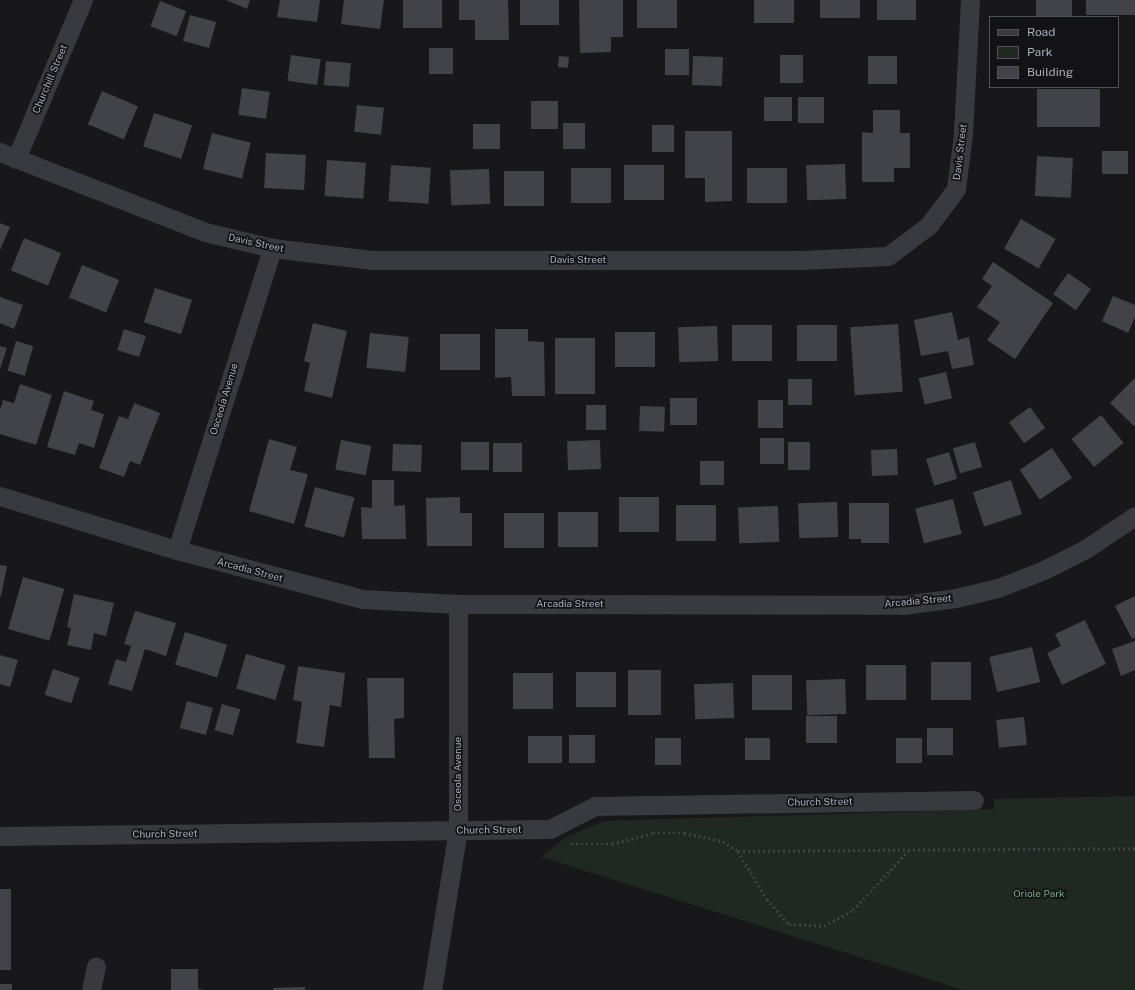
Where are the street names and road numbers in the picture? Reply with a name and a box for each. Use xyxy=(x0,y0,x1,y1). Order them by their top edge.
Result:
street label: Churchill Street xyxy=(30,43,70,115)
street label: Davis Street xyxy=(951,123,969,181)
street label: Davis Street xyxy=(227,231,285,255)
street label: Davis Street xyxy=(550,254,606,266)
street label: Osceola Avenue xyxy=(207,362,241,436)
street label: Arcadia Street xyxy=(216,555,284,585)
street label: Arcadia Street xyxy=(884,592,952,610)
street label: Arcadia Street xyxy=(536,598,604,610)
street label: Osceola Avenue xyxy=(452,737,464,811)
street label: Church Street xyxy=(787,795,853,809)
street label: Church Street xyxy=(456,823,522,837)
street label: Church Street xyxy=(132,827,198,841)

